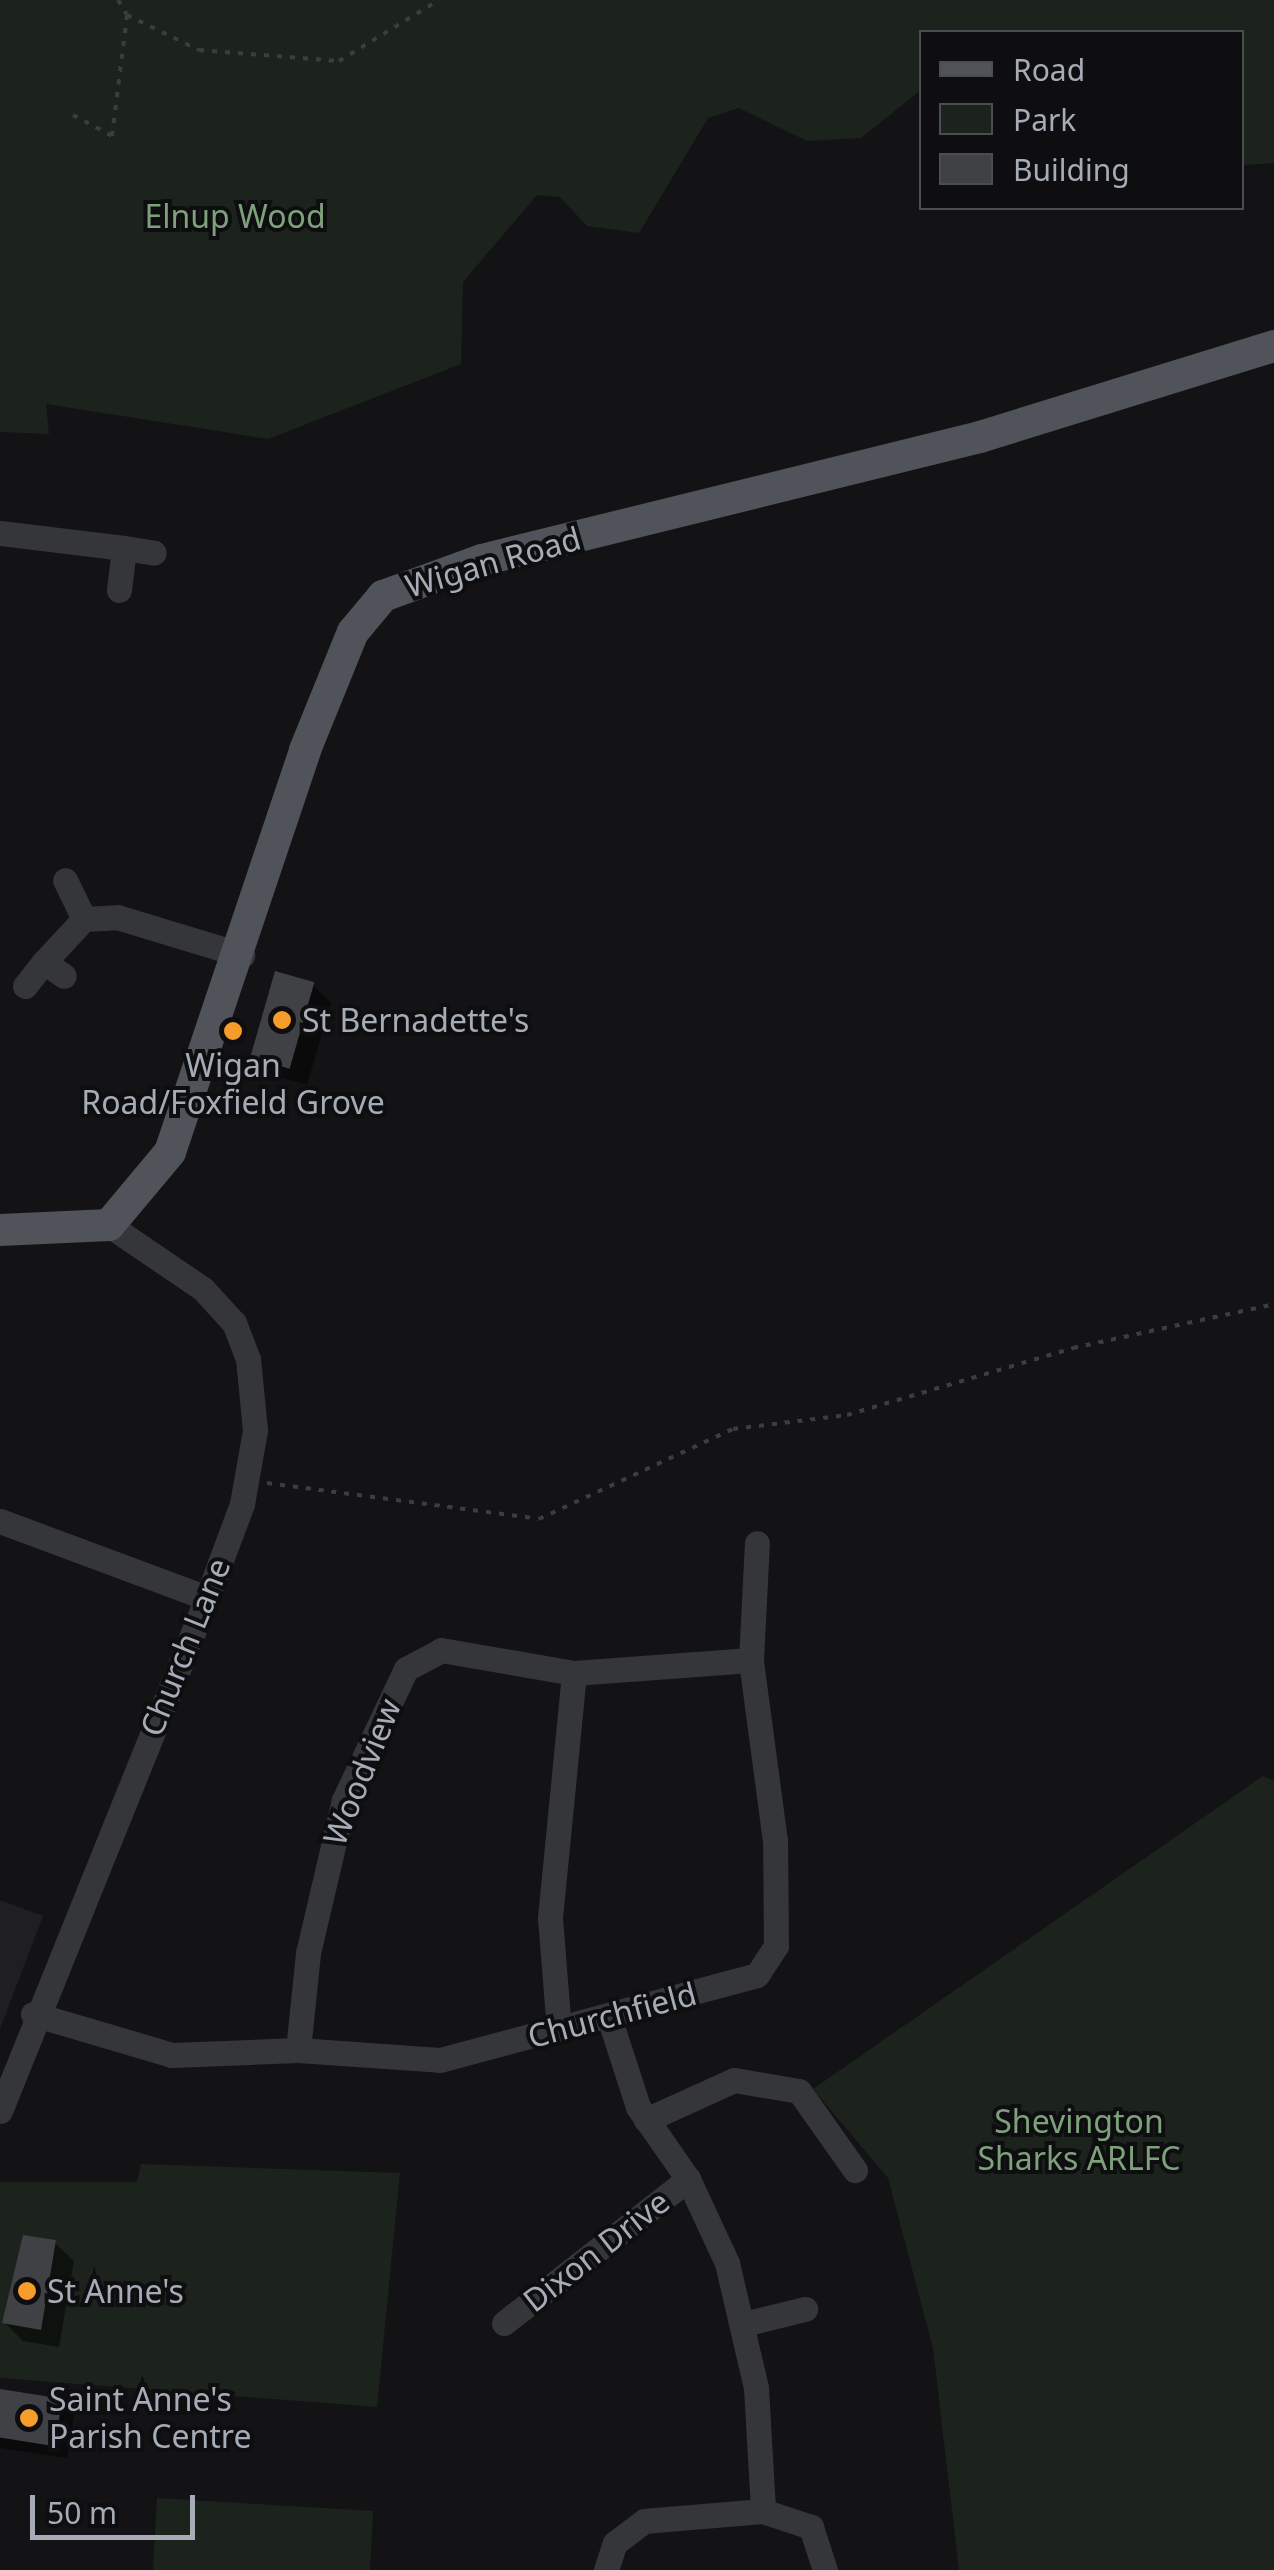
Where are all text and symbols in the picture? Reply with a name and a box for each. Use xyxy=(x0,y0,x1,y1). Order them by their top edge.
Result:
legend xyxy=(919,30,1244,210)
text: Road xyxy=(1013,49,1085,90)
text: Park xyxy=(1013,99,1076,140)
text: Building xyxy=(1013,149,1130,190)
park label: Elnup Wood xyxy=(144,197,326,235)
street label: Wigan Road xyxy=(401,519,585,605)
place label: St Bernadette's xyxy=(302,1001,529,1039)
marker: St Bernadette's xyxy=(271,1009,293,1031)
marker: Wigan Road/Foxfield Grove xyxy=(222,1020,244,1042)
place label: Wigan Road/Foxfield Grove xyxy=(81,1047,385,1122)
street label: Church Lane xyxy=(132,1552,238,1742)
street label: Woodview xyxy=(315,1693,409,1851)
street label: Churchfield xyxy=(524,1974,700,2056)
park label: Shevington Sharks ARLFC xyxy=(977,2103,1181,2178)
street label: Dixon Drive xyxy=(515,2182,677,2320)
place label: St Anne's xyxy=(47,2272,184,2310)
marker: St Anne's xyxy=(16,2280,38,2302)
place label: Saint Anne's Parish Centre xyxy=(49,2381,251,2456)
marker: Saint Anne's Parish Centre xyxy=(18,2407,40,2429)
scale bar xyxy=(35,2475,200,2537)
text: 50 m xyxy=(47,2492,117,2533)

